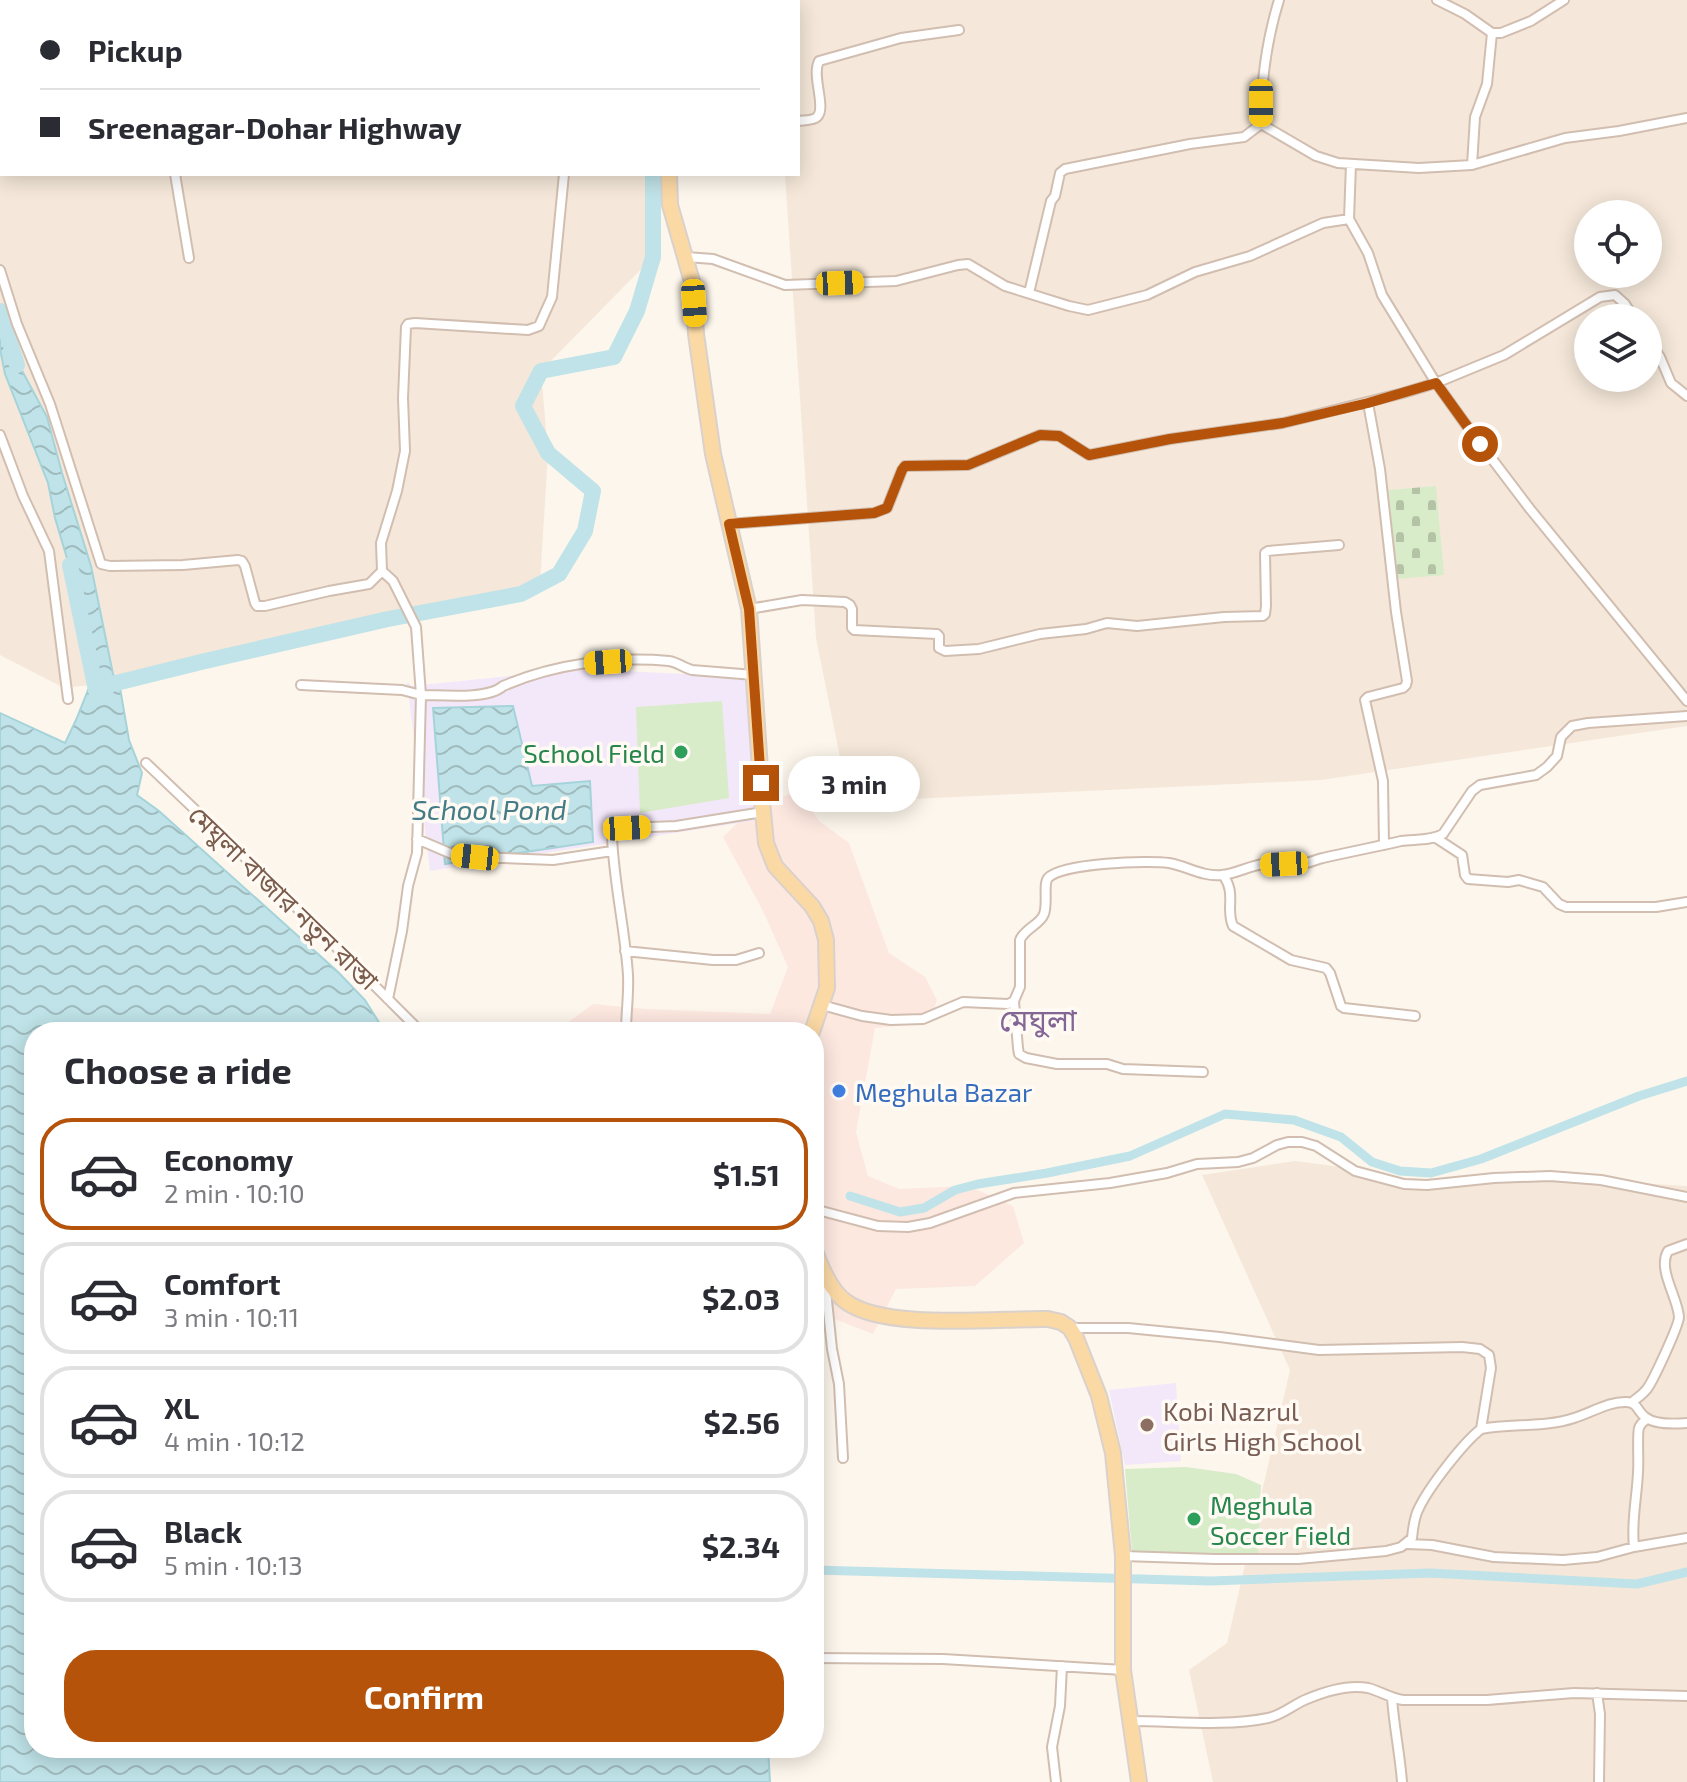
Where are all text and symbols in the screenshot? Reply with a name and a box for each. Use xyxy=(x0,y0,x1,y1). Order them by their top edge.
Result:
text: Pickup xyxy=(88,32,183,68)
car xyxy=(1249,79,1273,127)
text: Sreenagar-Dohar Highway xyxy=(88,109,462,145)
map controls xyxy=(1574,200,1662,392)
button: locate xyxy=(1574,200,1662,288)
car xyxy=(816,270,864,296)
car xyxy=(680,278,708,328)
button: layers xyxy=(1574,304,1662,392)
route start xyxy=(1462,426,1498,462)
car xyxy=(583,648,633,676)
place label: School Field xyxy=(523,737,665,768)
marker: School Field xyxy=(672,743,690,761)
callout: 3 min xyxy=(789,755,921,811)
route end xyxy=(743,765,779,801)
text: 3 min xyxy=(821,768,887,799)
water label: School Pond xyxy=(411,792,567,826)
street label: মেঘুলা বাজার নতুন রাস্তা xyxy=(182,799,386,997)
car xyxy=(602,815,652,841)
car xyxy=(450,843,500,871)
car xyxy=(1259,851,1309,877)
district label: মেঘুলা xyxy=(999,1001,1078,1038)
text: Choose a ride xyxy=(64,1048,292,1091)
place label: Meghula Bazar xyxy=(855,1076,1032,1107)
marker: Meghula Bazar xyxy=(830,1082,848,1100)
icon: car xyxy=(68,1138,140,1210)
text: Economy xyxy=(164,1141,293,1177)
text: $1.51 xyxy=(713,1156,780,1192)
text: 2 min · 10:10 xyxy=(164,1177,305,1208)
icon: car xyxy=(68,1262,140,1334)
text: Comfort xyxy=(164,1265,281,1301)
text: $2.03 xyxy=(702,1280,780,1316)
text: 3 min · 10:11 xyxy=(164,1301,299,1332)
icon: car xyxy=(68,1386,140,1458)
text: XL xyxy=(164,1389,199,1425)
place label: Kobi Nazrul Girls High School xyxy=(1163,1395,1362,1456)
text: $2.56 xyxy=(704,1404,780,1440)
marker: Kobi Nazrul Girls High School xyxy=(1138,1416,1156,1434)
text: 4 min · 10:12 xyxy=(164,1425,305,1456)
place label: Meghula Soccer Field xyxy=(1210,1489,1351,1550)
icon: car xyxy=(68,1510,140,1582)
marker: Meghula Soccer Field xyxy=(1185,1510,1203,1528)
text: Black xyxy=(164,1513,242,1549)
text: $2.34 xyxy=(702,1528,780,1564)
text: 5 min · 10:13 xyxy=(164,1549,303,1580)
button: Confirm xyxy=(64,1650,784,1742)

